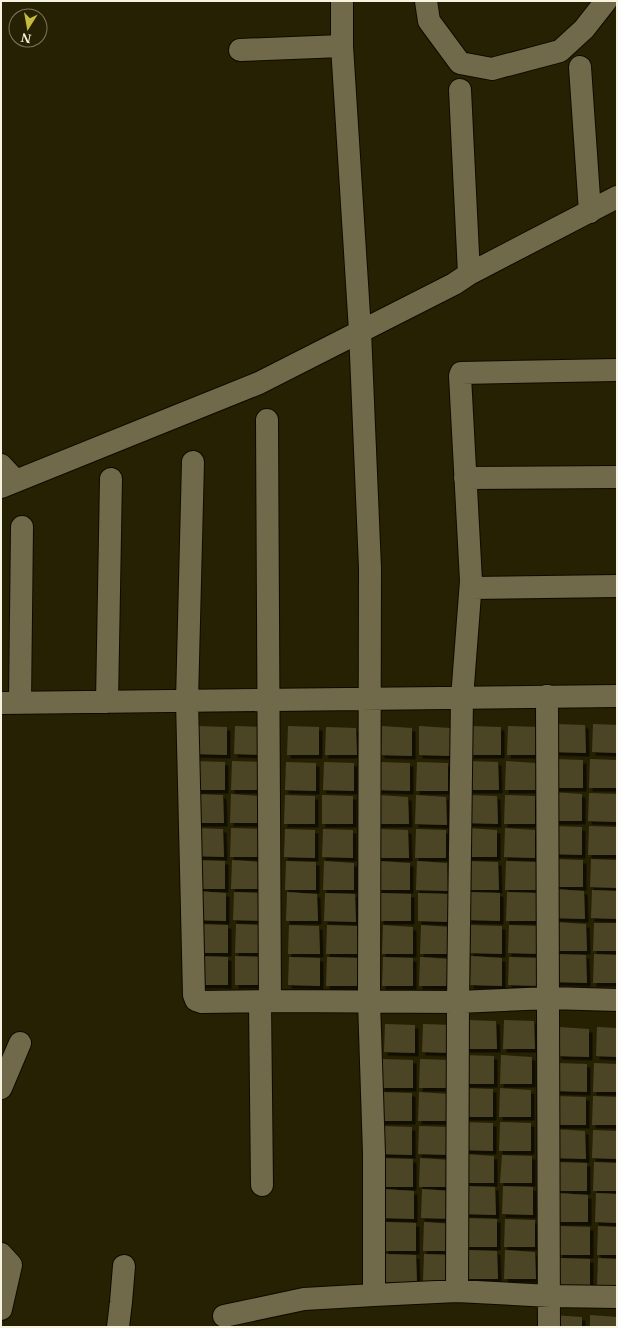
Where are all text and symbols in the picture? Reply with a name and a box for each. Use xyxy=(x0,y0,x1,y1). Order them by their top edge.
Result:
north arrow xyxy=(8,8,48,48)
text: N xyxy=(19,30,33,46)

